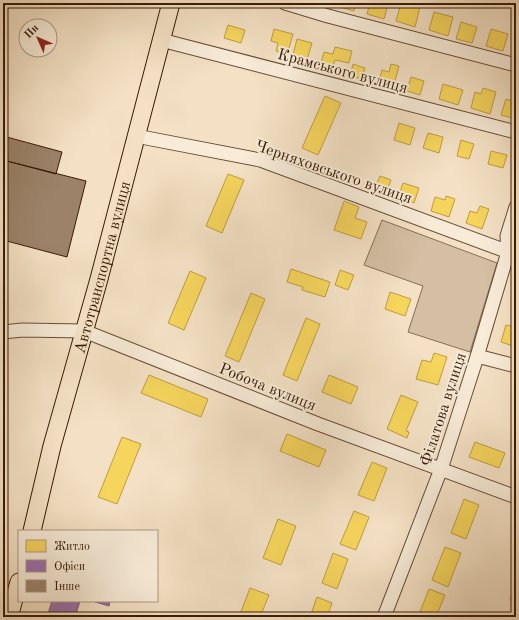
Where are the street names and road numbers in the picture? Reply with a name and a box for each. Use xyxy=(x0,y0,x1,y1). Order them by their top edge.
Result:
street label: Крамського вулиця xyxy=(276,47,409,97)
street label: Черняховського вулиця xyxy=(253,138,414,207)
street label: Автотранспортна вулиця xyxy=(72,180,134,356)
street label: Філатова вулиця xyxy=(418,351,470,468)
street label: Робоча вулиця xyxy=(216,361,318,415)

